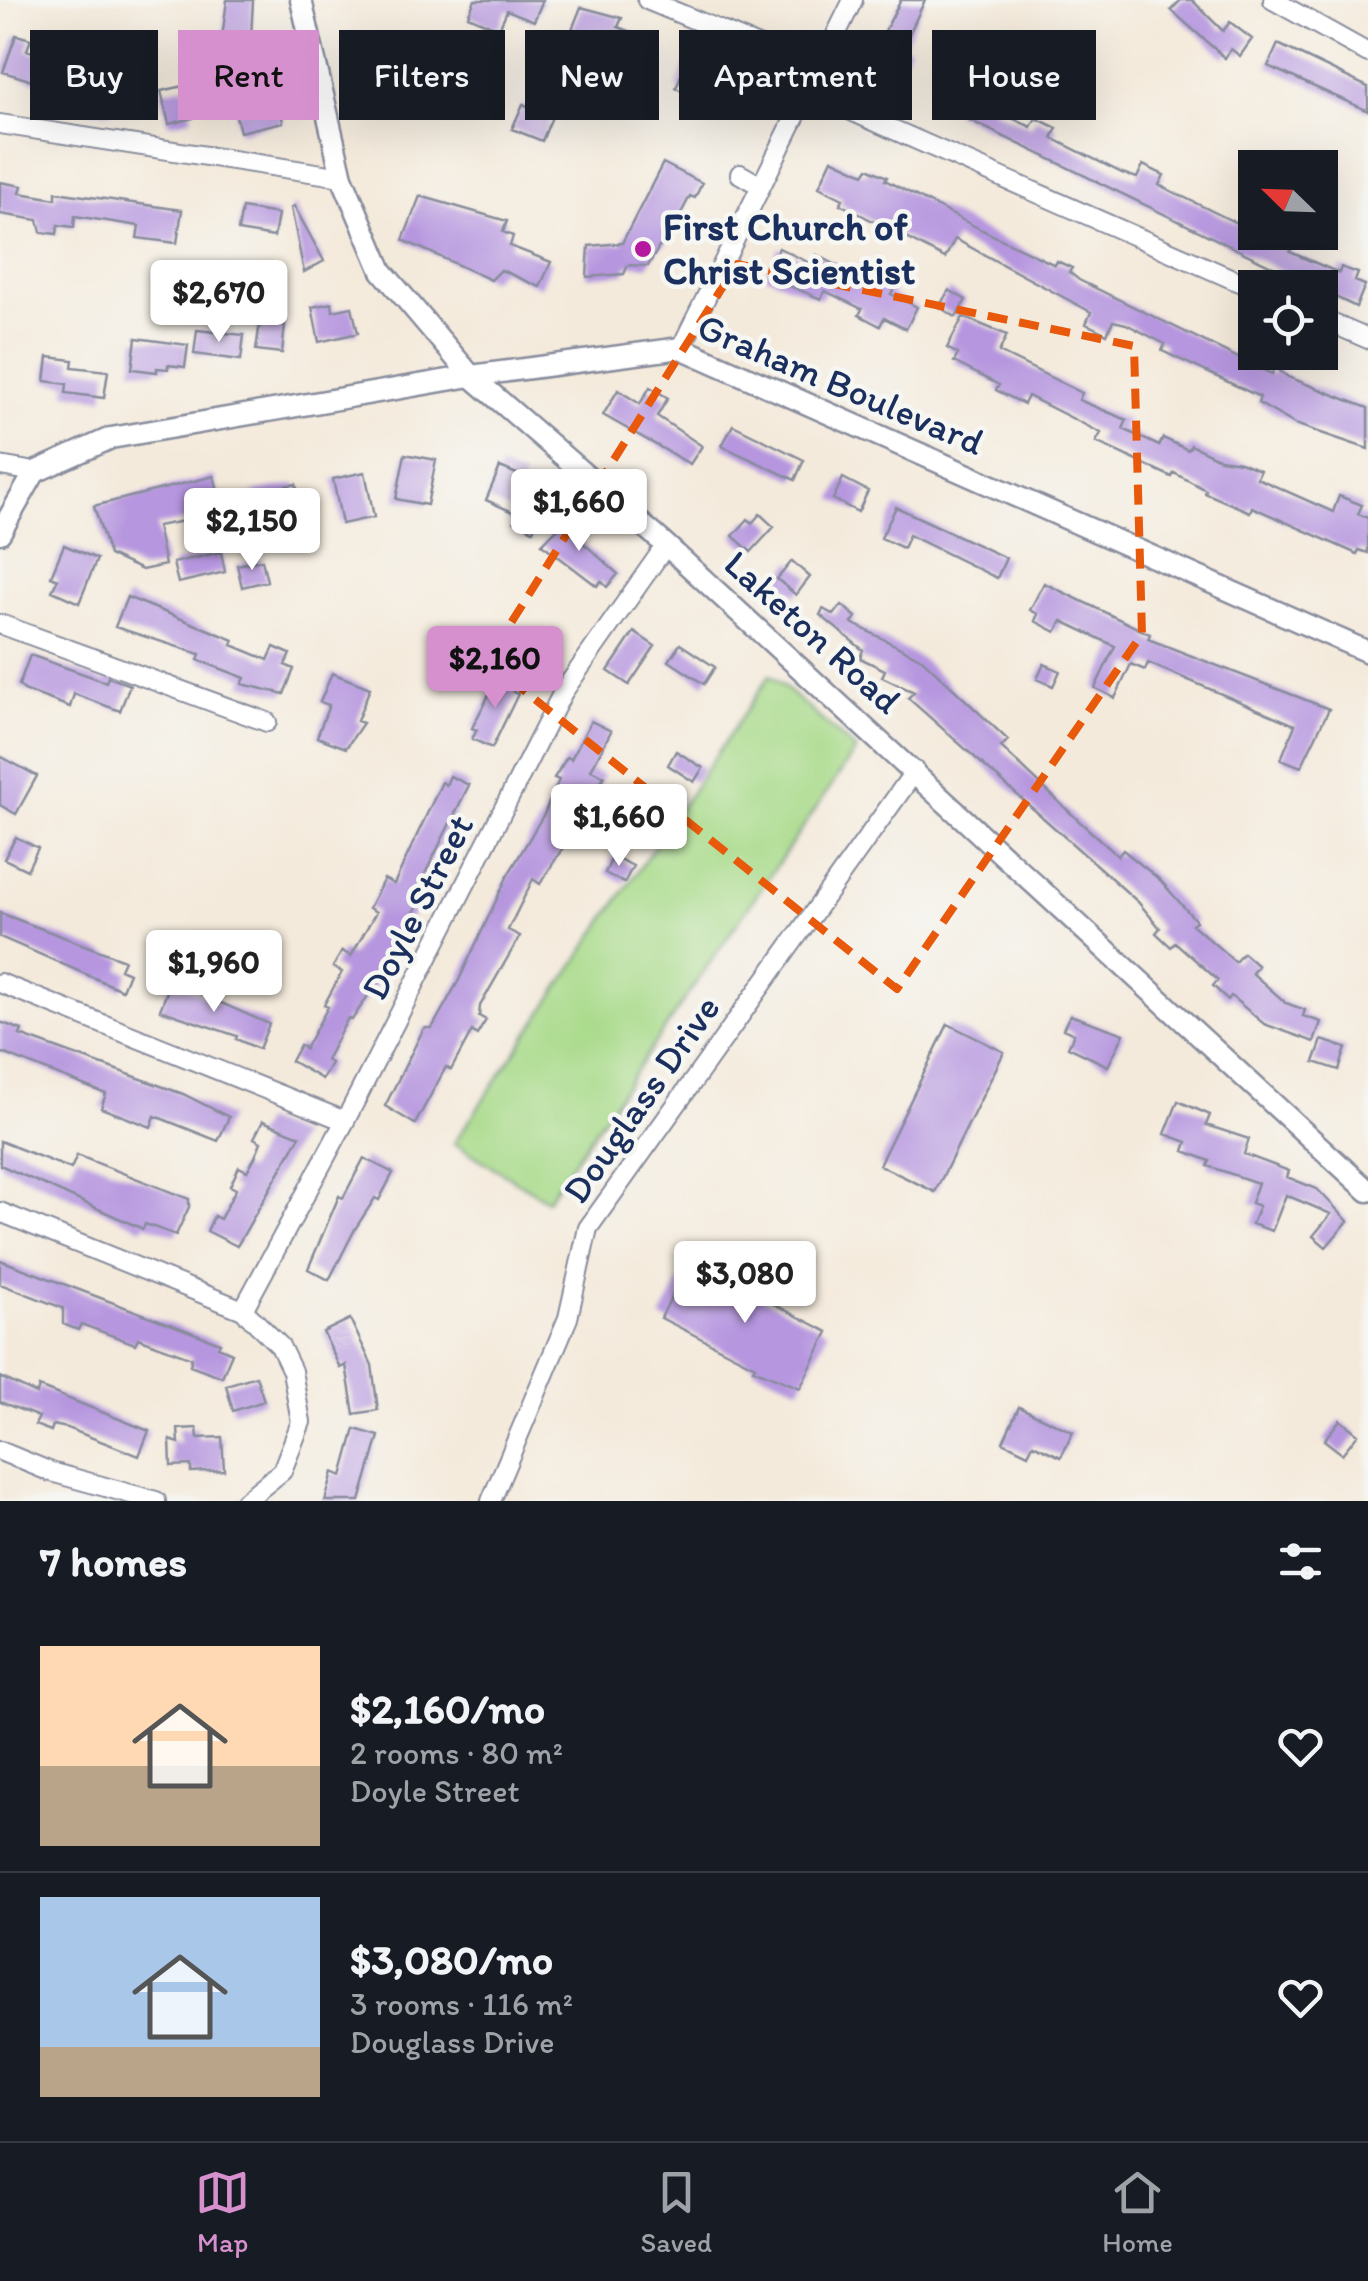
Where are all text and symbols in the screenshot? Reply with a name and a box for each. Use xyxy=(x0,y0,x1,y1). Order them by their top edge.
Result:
chip: Buy xyxy=(30,30,158,120)
chip: Rent xyxy=(178,30,319,120)
chip: Filters xyxy=(339,30,505,120)
chip: New xyxy=(525,30,659,120)
chip: Apartment xyxy=(679,30,912,120)
chip: House xyxy=(932,30,1096,120)
north arrow xyxy=(1238,150,1338,250)
map controls xyxy=(1238,150,1338,370)
place label: First Church of Christ Scientist xyxy=(663,204,915,294)
marker: First Church of Christ Scientist xyxy=(632,238,654,260)
pin: $2,670 xyxy=(138,260,300,345)
button: locate xyxy=(1238,270,1338,370)
text: $2,670 xyxy=(172,273,266,311)
street label: Graham Boulevard xyxy=(691,303,991,465)
pin: $1,660 xyxy=(498,469,660,554)
text: $1,660 xyxy=(533,482,625,520)
pin: $2,150 xyxy=(171,488,333,573)
text: $2,150 xyxy=(206,501,298,539)
street label: Laketon Road xyxy=(715,541,911,723)
pin: $2,160 xyxy=(414,626,576,711)
text: $2,160 xyxy=(449,639,541,677)
pin: $1,660 xyxy=(538,784,700,869)
text: $1,660 xyxy=(573,797,665,835)
street label: Doyle Street xyxy=(351,807,483,1007)
pin: $1,960 xyxy=(133,930,295,1015)
text: $1,960 xyxy=(168,943,260,981)
street label: Douglass Drive xyxy=(553,986,729,1212)
pin: $3,080 xyxy=(664,1241,826,1326)
text: $3,080 xyxy=(696,1254,794,1292)
icon: filters xyxy=(1273,1534,1328,1589)
text: 7 homes xyxy=(40,1536,187,1587)
text: $2,160/mo xyxy=(350,1683,545,1734)
icon: home xyxy=(120,1686,240,1806)
icon: heart xyxy=(1273,1719,1328,1774)
text: 2 rooms · 80 m² xyxy=(350,1734,563,1772)
text: Doyle Street xyxy=(350,1772,519,1810)
text: $3,080/mo xyxy=(350,1934,553,1985)
icon: home xyxy=(120,1937,240,2057)
icon: heart xyxy=(1273,1970,1328,2025)
text: 3 rooms · 116 m² xyxy=(350,1985,573,2023)
text: Douglass Drive xyxy=(350,2023,554,2061)
tab: Map xyxy=(195,2165,250,2259)
tab: Saved xyxy=(640,2165,712,2259)
tab: Home xyxy=(1102,2165,1173,2259)

